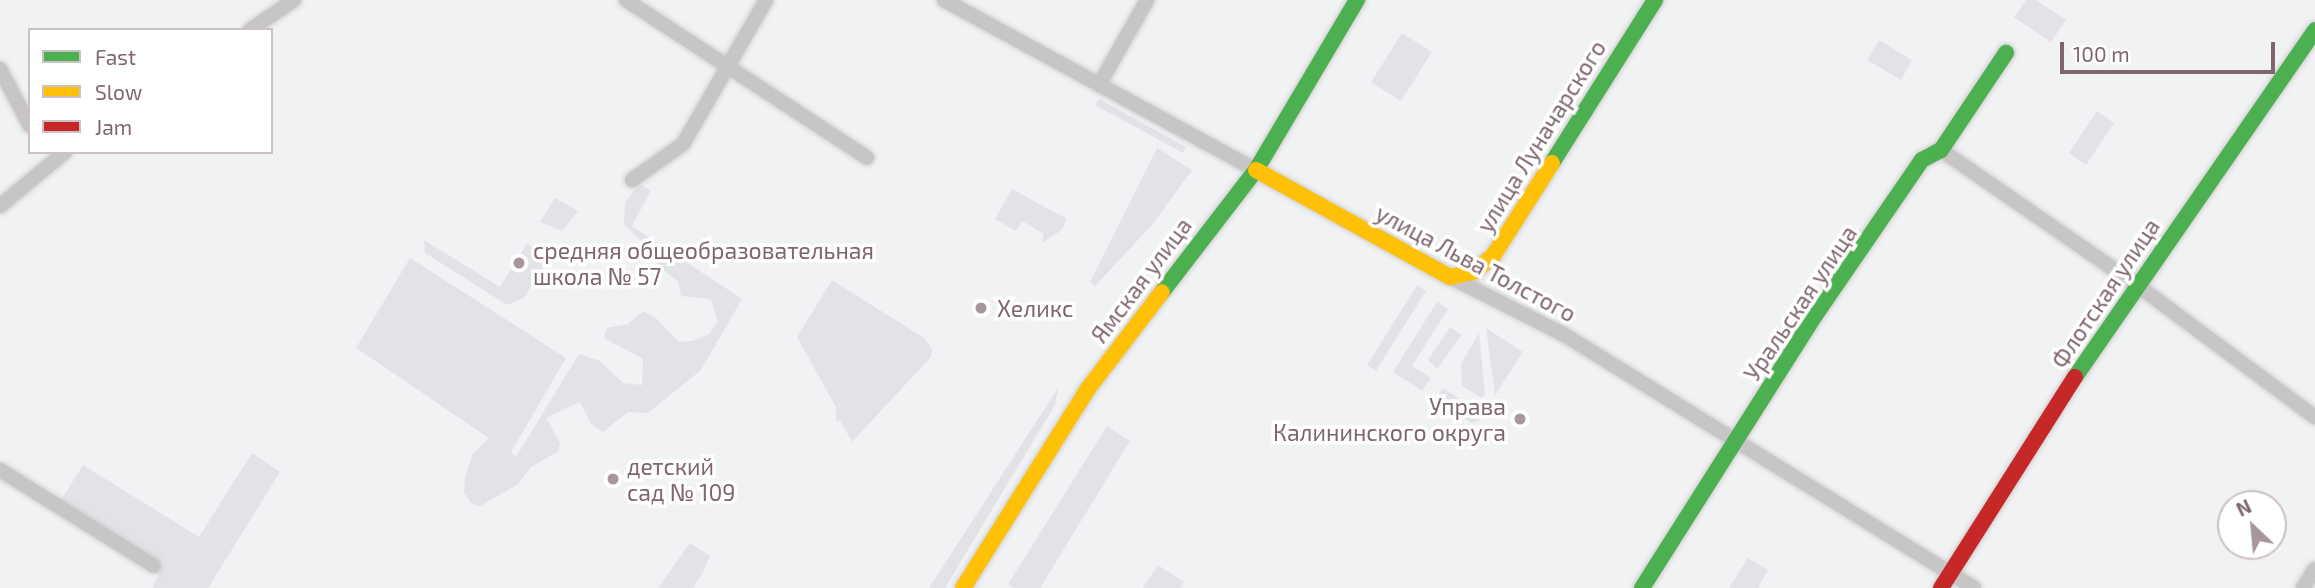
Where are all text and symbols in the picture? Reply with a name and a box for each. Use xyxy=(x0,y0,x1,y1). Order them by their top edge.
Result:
legend xyxy=(28,28,273,154)
scale bar xyxy=(2063,28,2278,72)
street label: улица Луначарского xyxy=(1471,35,1611,237)
text: 100 m xyxy=(2073,41,2130,66)
text: Fast xyxy=(95,44,136,69)
text: Slow xyxy=(95,79,142,104)
text: Jam xyxy=(95,114,132,139)
street label: улица Льва Толстого xyxy=(1371,199,1581,327)
street label: Ямская улица xyxy=(1085,212,1197,348)
street label: Флотская улица xyxy=(2045,213,2165,373)
street label: Уральская улица xyxy=(1738,220,1862,386)
place label: средняя общеобразовательная школа № 57 xyxy=(533,236,874,290)
marker: средняя общеобразовательная школа № 57 xyxy=(511,255,527,271)
place label: Хеликс xyxy=(997,294,1073,322)
marker: Хеликс xyxy=(971,298,991,318)
place label: Управа Калининского округа xyxy=(1273,392,1506,446)
marker: Управа Калининского округа xyxy=(1512,411,1528,427)
place label: детский сад № 109 xyxy=(627,452,736,506)
marker: детский сад № 109 xyxy=(605,471,621,487)
north arrow xyxy=(2217,490,2287,560)
text: N xyxy=(2232,494,2255,521)

